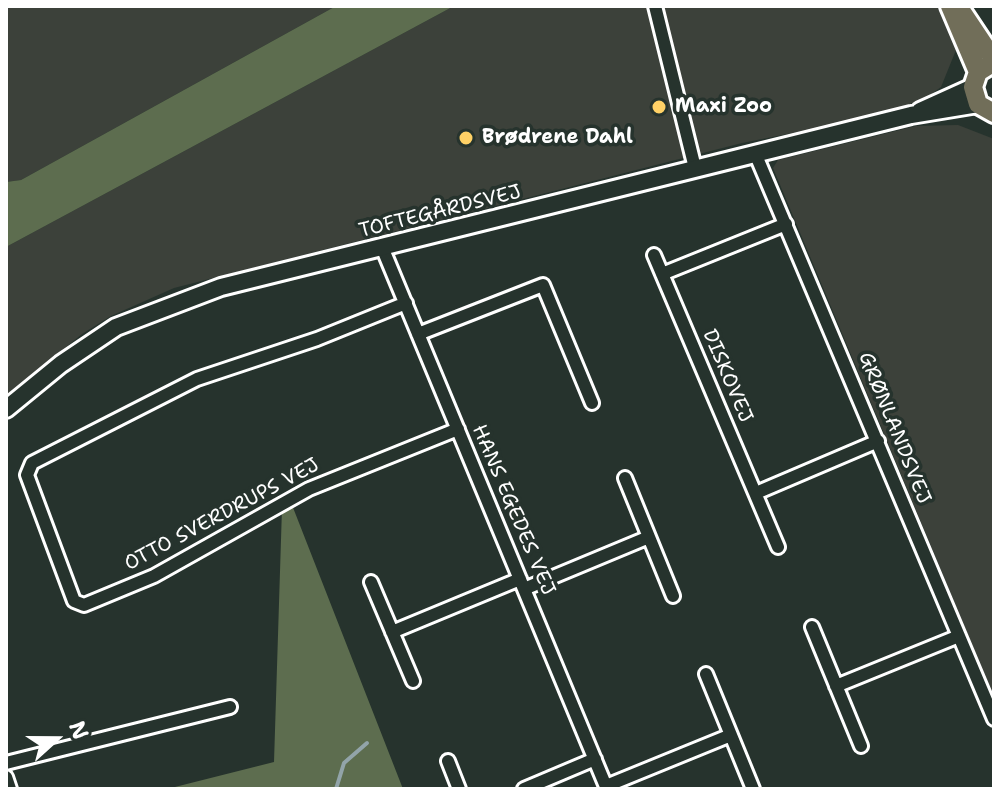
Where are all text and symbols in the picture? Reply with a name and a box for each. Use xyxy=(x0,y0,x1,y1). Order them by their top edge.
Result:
place label: Maxi Zoo xyxy=(675,95,772,119)
marker: Maxi Zoo xyxy=(650,98,668,116)
place label: Brødrene Dahl xyxy=(482,126,633,150)
marker: Brødrene Dahl xyxy=(457,129,475,147)
street label: TOFTEGÅRDSVEJ xyxy=(357,180,523,244)
street label: DISKOVEJ xyxy=(697,326,757,426)
street label: GRØNLANDSVEJ xyxy=(853,349,935,507)
street label: HANS EGEDES VEJ xyxy=(466,421,560,599)
street label: OTTO SVERDRUPS VEJ xyxy=(121,454,323,576)
north arrow xyxy=(16,699,96,779)
text: N xyxy=(62,717,96,744)

